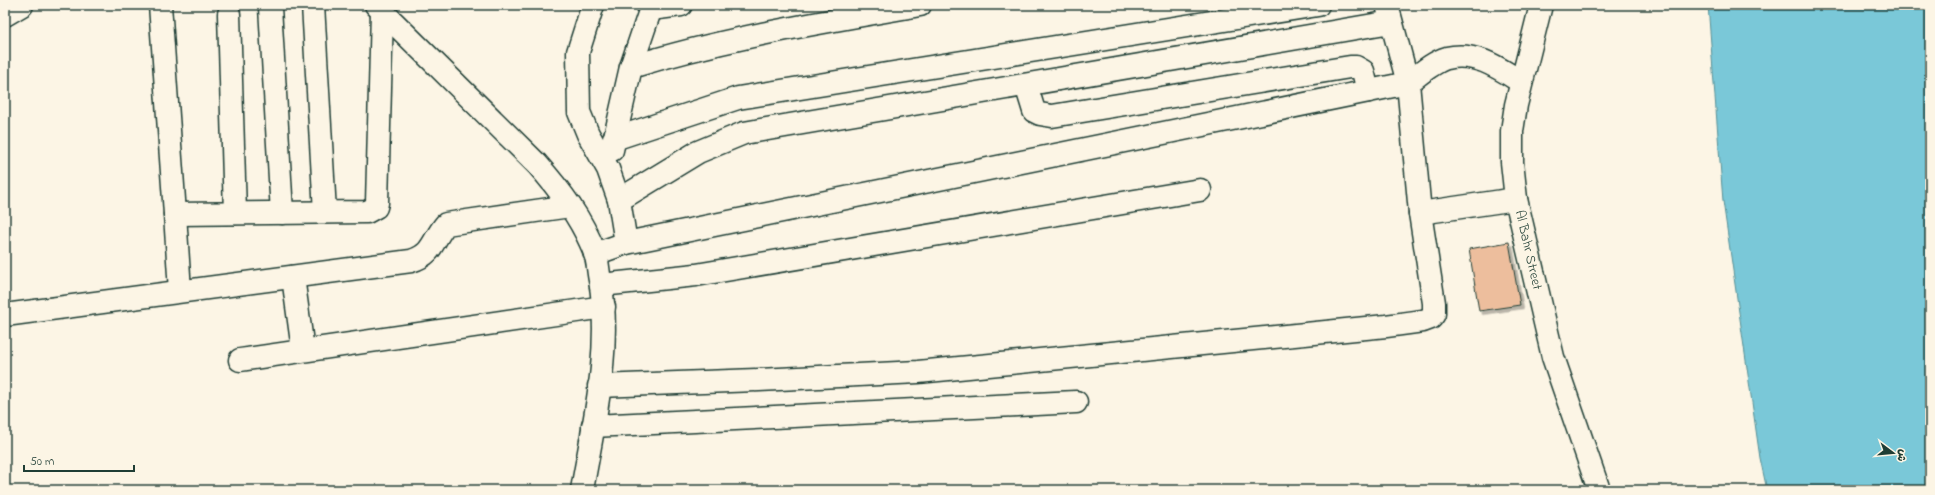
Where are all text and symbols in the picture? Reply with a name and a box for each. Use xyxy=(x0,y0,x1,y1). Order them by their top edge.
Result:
street label: Al Bahr Street xyxy=(1509,208,1547,292)
north arrow xyxy=(1873,433,1913,473)
scale bar xyxy=(24,447,134,473)
text: ش xyxy=(1892,447,1911,464)
text: 50 m xyxy=(30,453,54,471)

